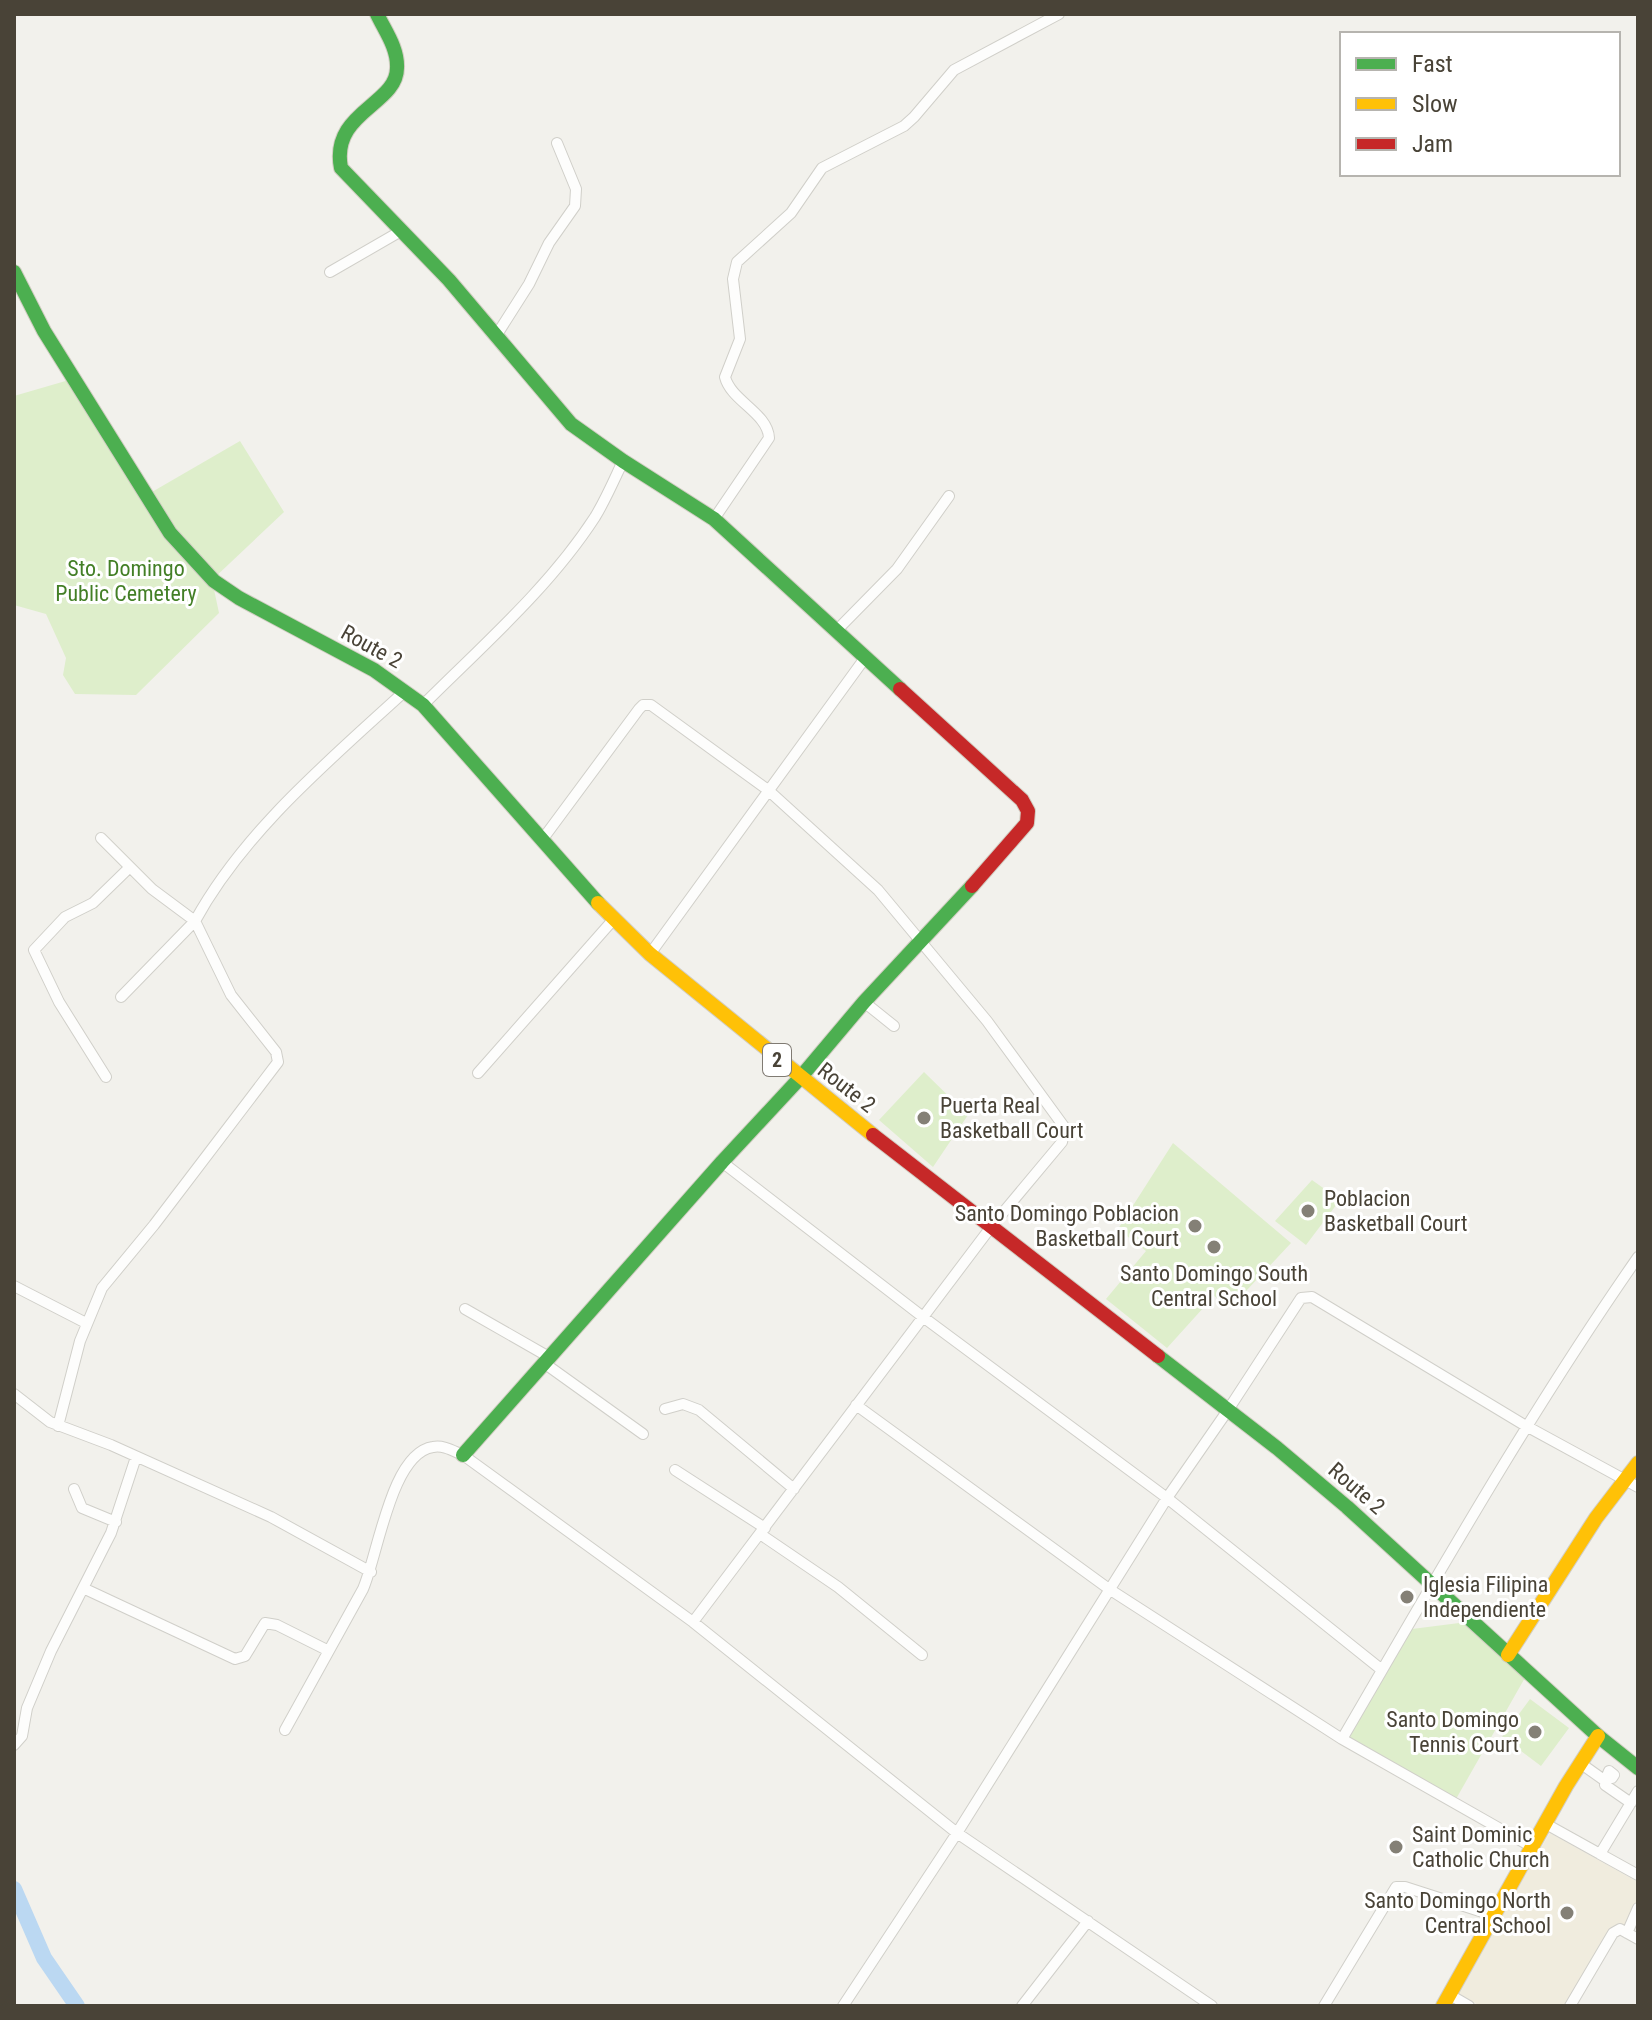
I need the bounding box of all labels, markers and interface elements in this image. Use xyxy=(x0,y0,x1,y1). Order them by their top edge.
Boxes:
legend xyxy=(1340,32,1620,176)
text: Fast xyxy=(1412,50,1453,78)
text: Slow xyxy=(1412,90,1458,118)
text: Jam xyxy=(1412,130,1453,158)
park label: Sto. Domingo Public Cemetery xyxy=(55,556,197,606)
street label: Route 2 xyxy=(337,619,407,673)
road number: 2 xyxy=(763,1044,791,1076)
street label: Route 2 xyxy=(813,1057,880,1118)
place label: Puerta Real Basketball Court xyxy=(940,1093,1084,1143)
marker: Puerta Real Basketball Court xyxy=(915,1109,933,1127)
place label: Poblacion Basketball Court xyxy=(1324,1186,1468,1236)
place label: Santo Domingo Poblacion Basketball Court xyxy=(955,1201,1179,1251)
marker: Poblacion Basketball Court xyxy=(1299,1202,1317,1220)
marker: Santo Domingo Poblacion Basketball Court xyxy=(1186,1217,1204,1235)
marker: Santo Domingo South Central School xyxy=(1205,1238,1223,1256)
place label: Santo Domingo South Central School xyxy=(1120,1261,1308,1311)
street label: Route 2 xyxy=(1324,1457,1390,1519)
place label: Iglesia Filipina Independiente xyxy=(1423,1572,1548,1622)
marker: Iglesia Filipina Independiente xyxy=(1398,1588,1416,1606)
place label: Santo Domingo Tennis Court xyxy=(1386,1707,1519,1757)
marker: Santo Domingo Tennis Court xyxy=(1526,1723,1544,1741)
place label: Saint Dominic Catholic Church xyxy=(1412,1822,1550,1872)
marker: Saint Dominic Catholic Church xyxy=(1387,1838,1405,1856)
place label: Santo Domingo North Central School xyxy=(1364,1888,1551,1938)
marker: Santo Domingo North Central School xyxy=(1558,1904,1576,1922)

